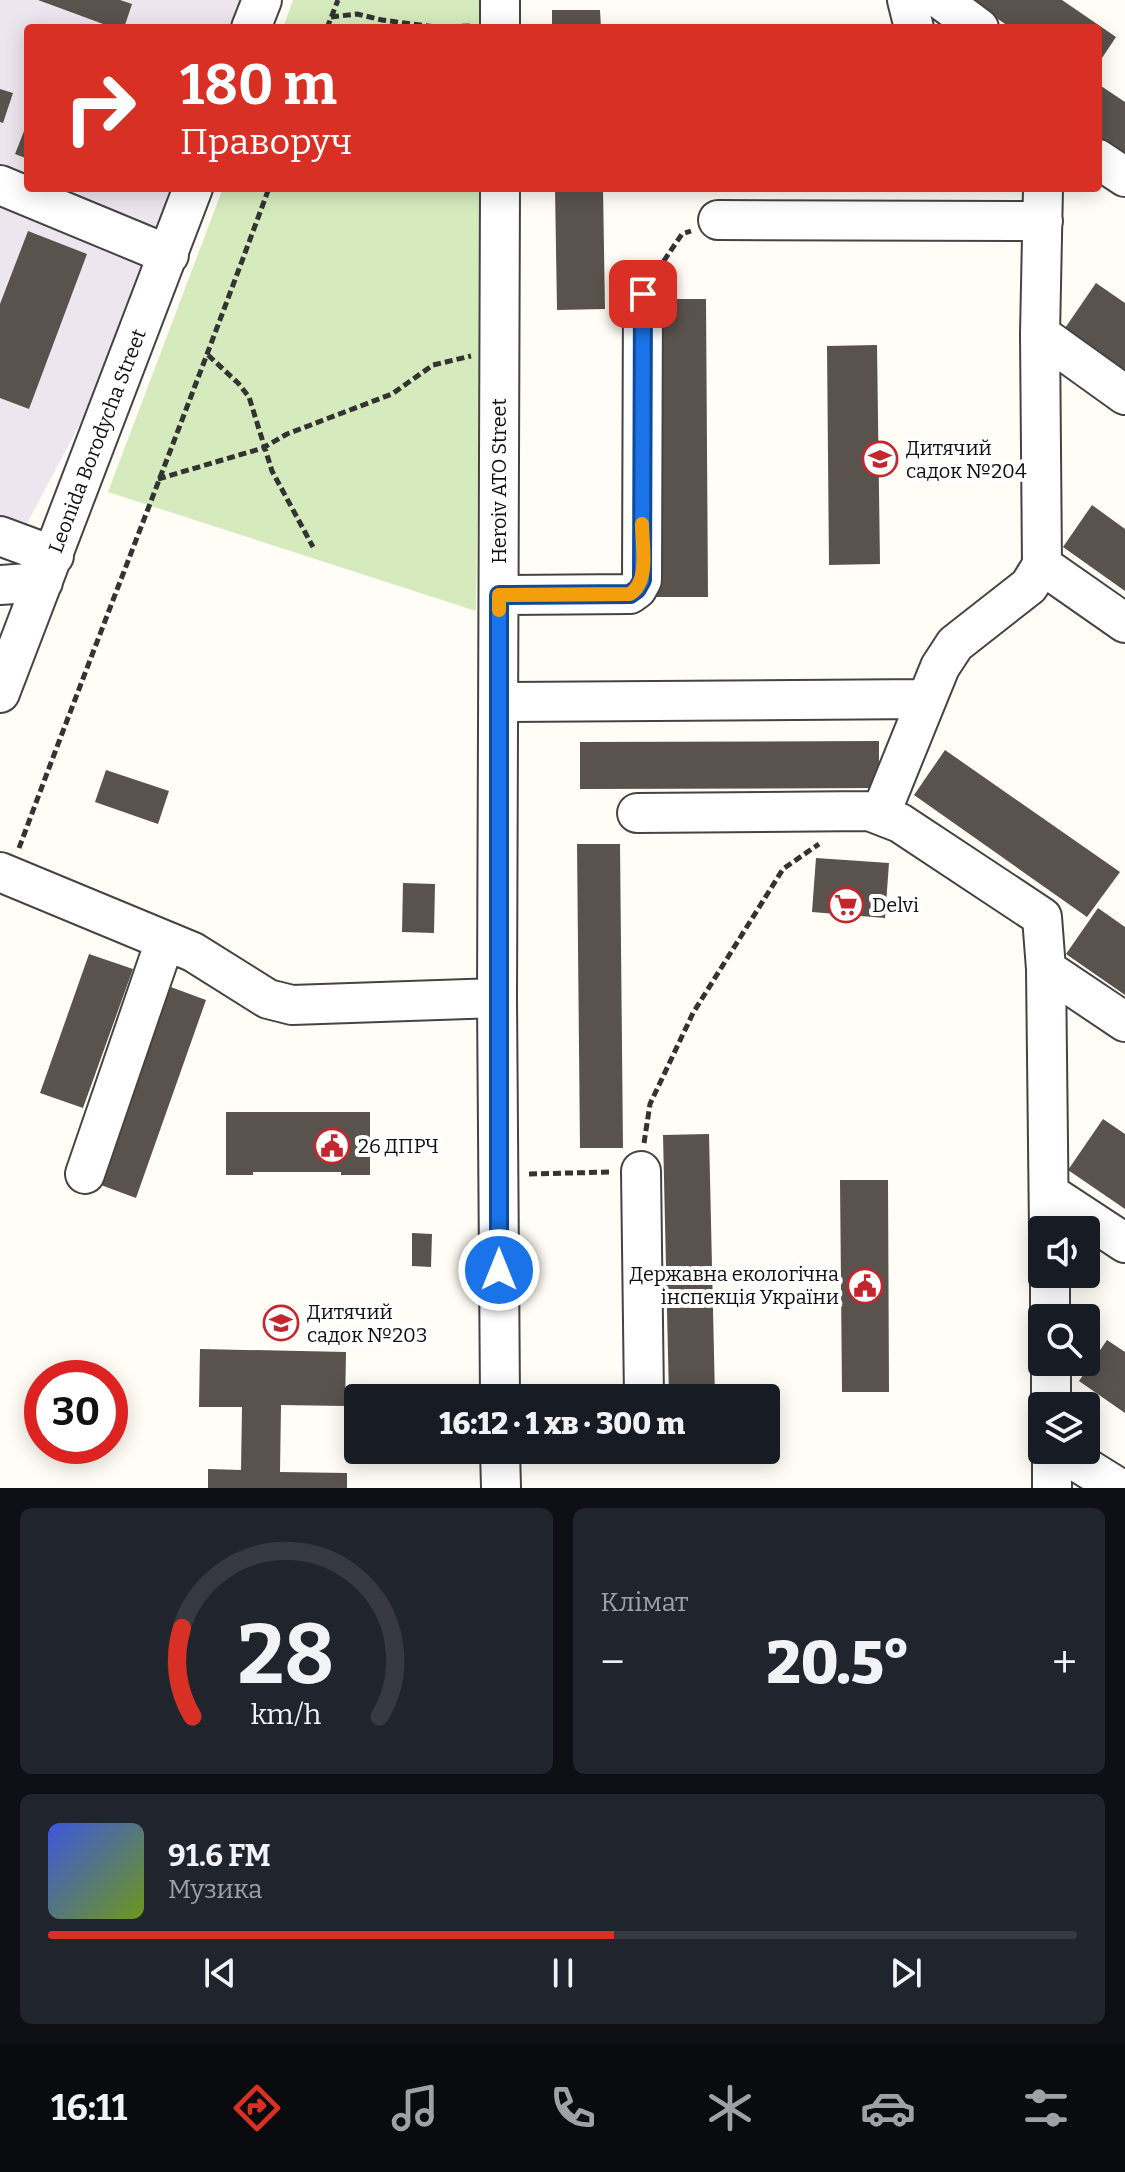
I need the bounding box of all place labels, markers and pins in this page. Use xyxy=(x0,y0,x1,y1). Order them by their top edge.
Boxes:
pin xyxy=(609,260,677,328)
place label: Дитячий садок №204 xyxy=(906,436,1027,483)
school or university icon: Дитячий садок №204 xyxy=(861,440,899,478)
supermarket icon: Delvi xyxy=(827,886,865,924)
place label: Delvi xyxy=(872,893,919,917)
public building icon: 26 ДПРЧ xyxy=(313,1127,351,1165)
place label: 26 ДПРЧ xyxy=(358,1134,439,1158)
place label: Державна екологічна інспекція України xyxy=(630,1262,839,1309)
public building icon: Державна екологічна інспекція України xyxy=(846,1267,884,1305)
place label: Дитячий садок №203 xyxy=(307,1300,427,1347)
school or university icon: Дитячий садок №203 xyxy=(262,1304,300,1342)

